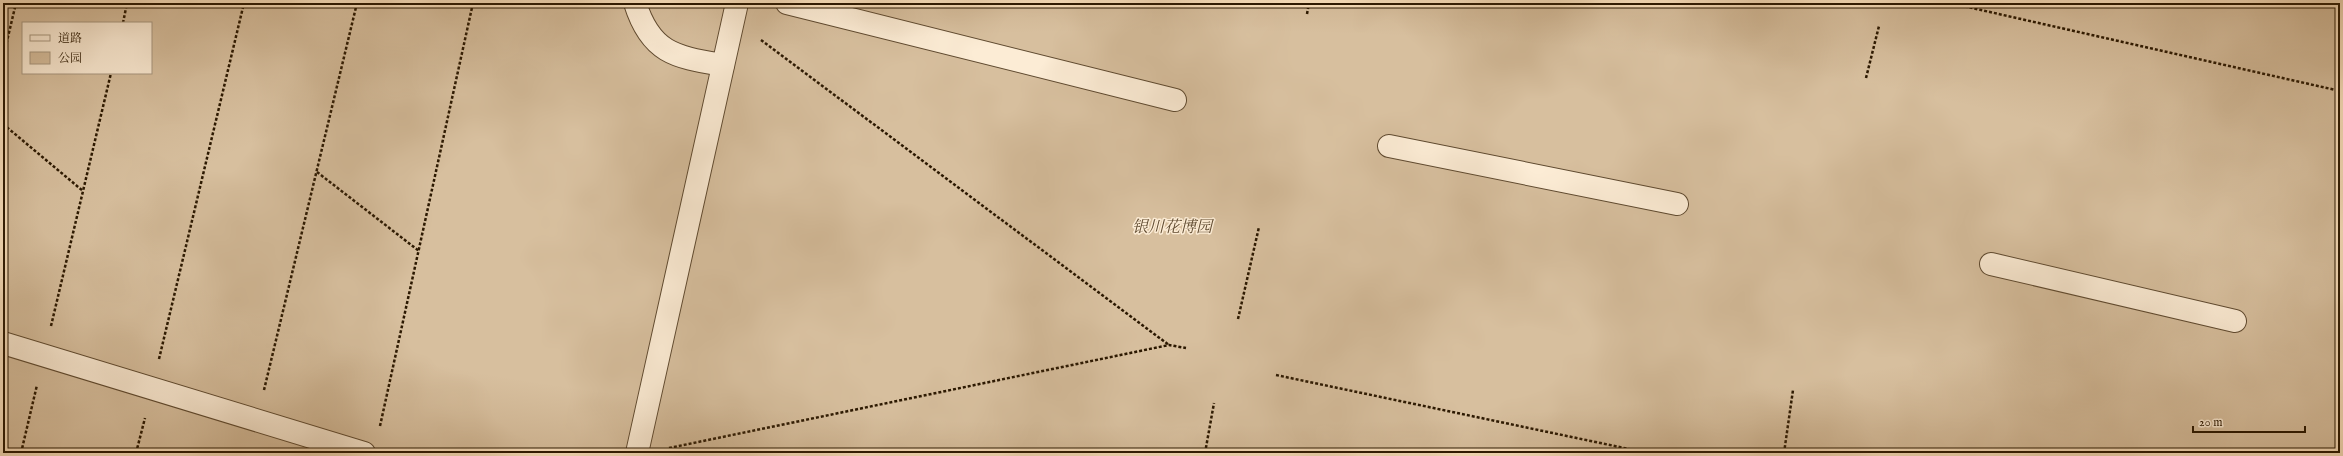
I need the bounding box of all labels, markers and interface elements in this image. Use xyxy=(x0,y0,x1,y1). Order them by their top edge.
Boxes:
legend xyxy=(22,22,152,74)
text: 道路 xyxy=(58,31,82,46)
text: 公园 xyxy=(58,51,82,66)
park label: 银川花博园 xyxy=(1132,218,1215,238)
scale bar xyxy=(2193,408,2305,434)
text: 20 m xyxy=(2199,415,2222,430)

